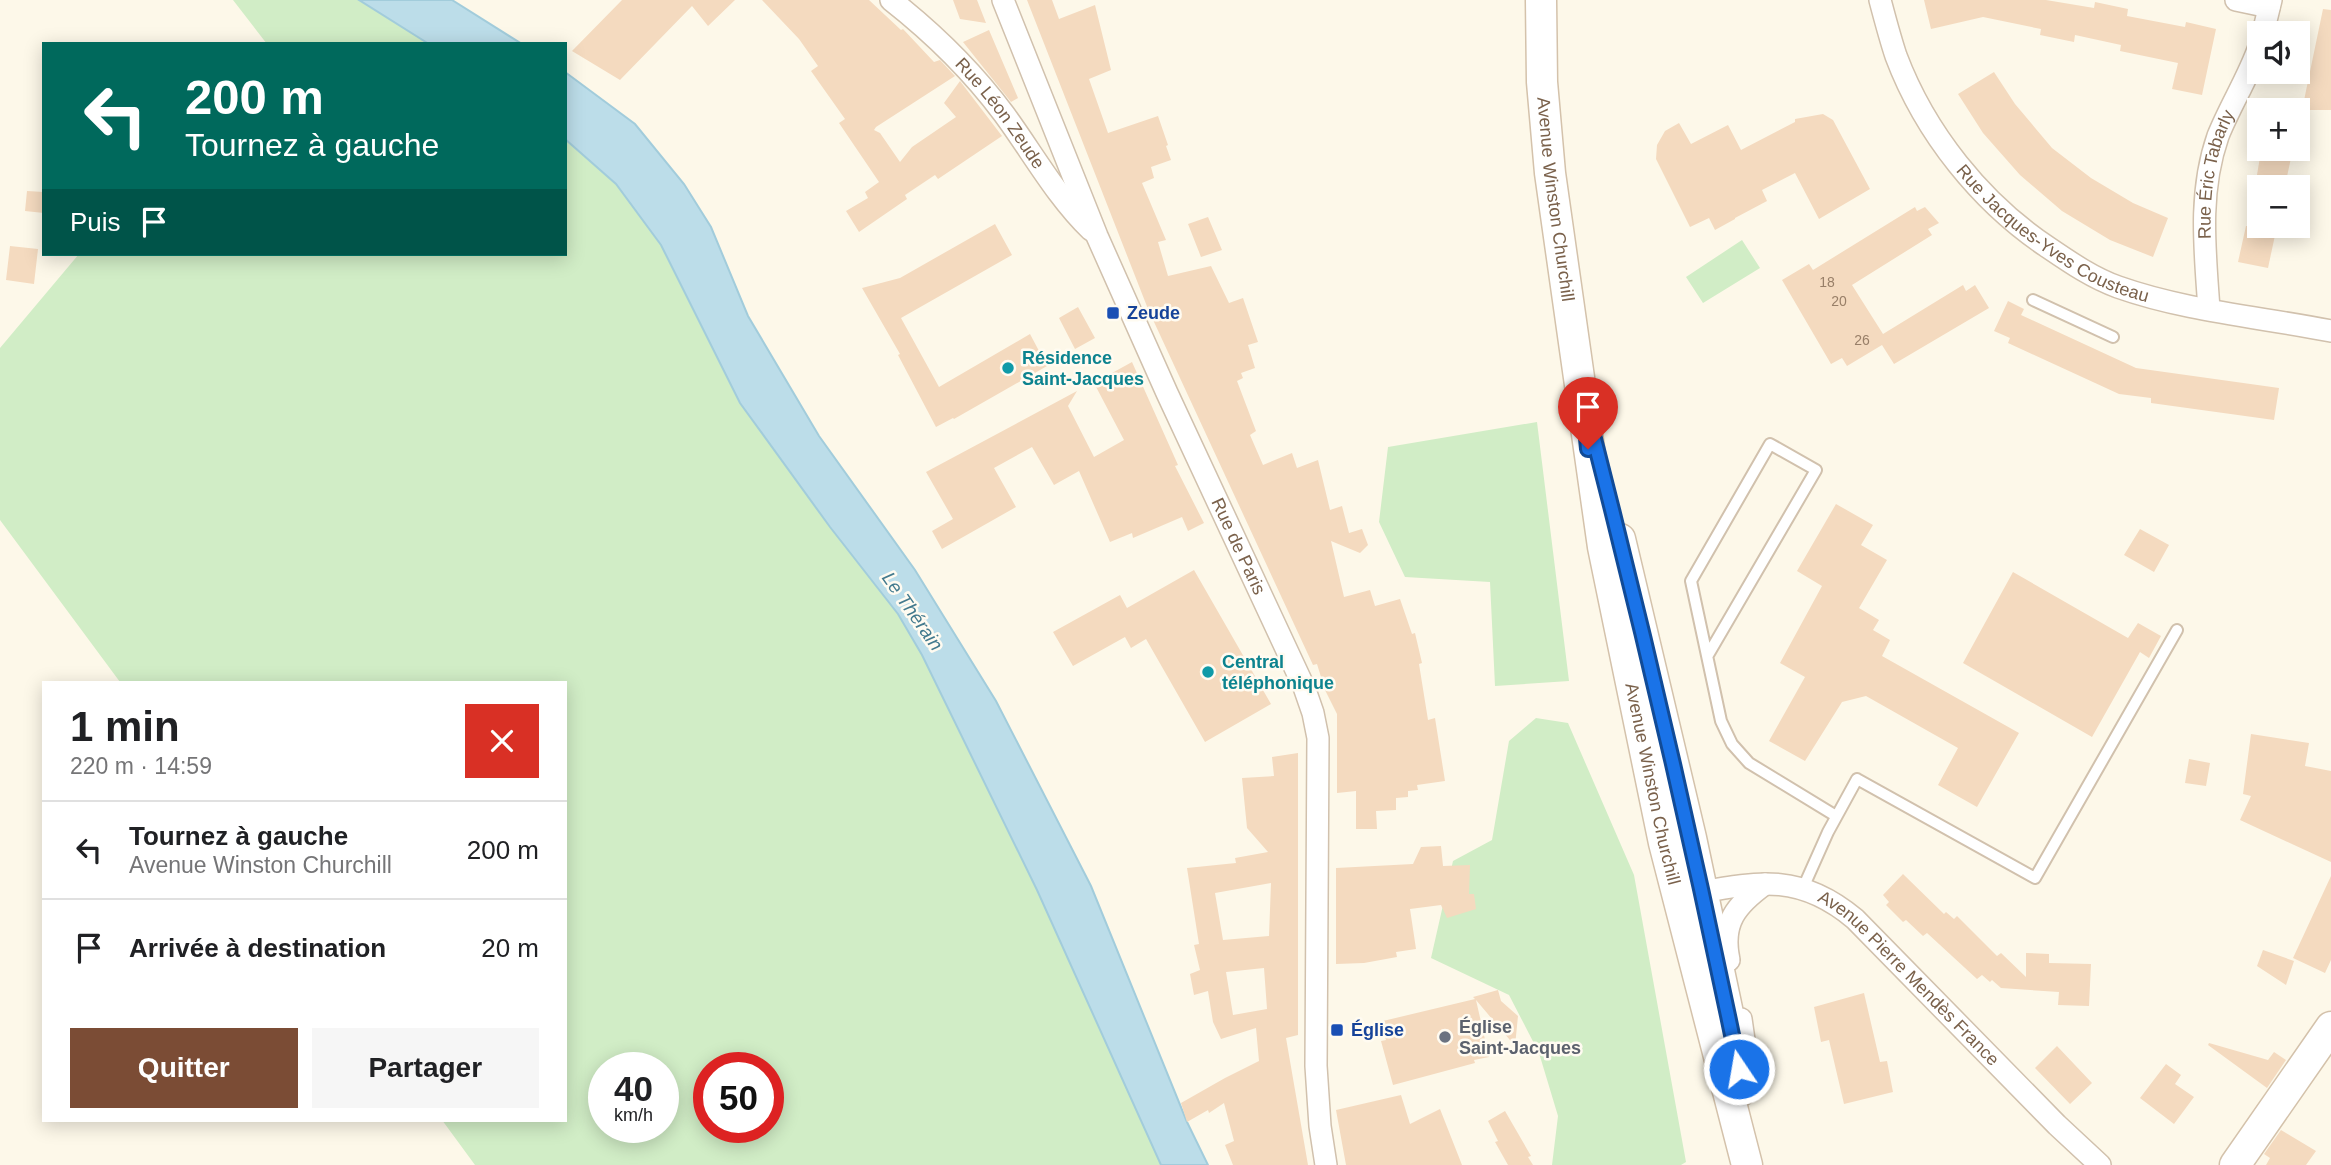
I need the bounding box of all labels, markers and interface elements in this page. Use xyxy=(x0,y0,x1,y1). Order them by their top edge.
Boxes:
map controls xyxy=(2247,21,2310,238)
button: sound xyxy=(2247,21,2310,84)
street label: Rue Léon Zeude xyxy=(951,54,1049,172)
icon: left xyxy=(70,70,161,161)
text: 200 m xyxy=(185,70,324,124)
street label: Avenue Winston Churchill xyxy=(1533,96,1578,303)
button: + xyxy=(2247,98,2310,161)
street label: Rue Éric Tabarly xyxy=(2194,107,2238,239)
text: Tournez à gauche xyxy=(185,127,439,163)
street label: Rue Jacques-Yves Cousteau xyxy=(1952,160,2151,306)
button: − xyxy=(2247,175,2310,238)
icon: arrive xyxy=(135,203,173,241)
text: Puis xyxy=(70,207,121,237)
house number: 18 xyxy=(1819,274,1835,290)
house number: 20 xyxy=(1831,293,1847,309)
place label: Zeude xyxy=(1127,303,1180,323)
marker: Zeude xyxy=(1105,305,1121,321)
house number: 26 xyxy=(1854,332,1870,348)
place label: Résidence Saint-Jacques xyxy=(1022,348,1144,389)
marker: Résidence Saint-Jacques xyxy=(1000,360,1016,376)
pin xyxy=(1558,377,1618,449)
icon: arrive xyxy=(1569,388,1607,426)
street label: Rue de Paris xyxy=(1207,495,1269,598)
water label: Le Thérain xyxy=(878,568,947,655)
place label: Central téléphonique xyxy=(1222,652,1334,693)
marker: Central téléphonique xyxy=(1200,664,1216,680)
street label: Avenue Winston Churchill xyxy=(1621,681,1684,887)
text: 1 min xyxy=(70,703,180,750)
button: close xyxy=(465,704,539,778)
text: 220 m · 14:59 xyxy=(70,753,212,779)
text: Tournez à gauche xyxy=(129,821,348,851)
icon: left xyxy=(70,831,108,869)
text: 200 m xyxy=(467,835,539,865)
text: Avenue Winston Churchill xyxy=(129,852,392,878)
street label: Avenue Pierre Mendès France xyxy=(1815,887,2003,1070)
icon: arrive xyxy=(70,929,108,967)
text: Arrivée à destination xyxy=(129,933,386,963)
text: 20 m xyxy=(481,933,539,963)
place label: Église Saint-Jacques xyxy=(1459,1016,1581,1058)
place label: Église xyxy=(1351,1019,1404,1040)
marker: Église xyxy=(1329,1022,1345,1038)
button: Quitter xyxy=(70,1028,298,1108)
button: Partager xyxy=(312,1028,539,1108)
marker: Église Saint-Jacques xyxy=(1437,1029,1453,1045)
position arrow xyxy=(1702,1032,1776,1106)
speed limit sign: 50 xyxy=(693,1052,784,1143)
text: 40 xyxy=(614,1069,653,1108)
text: km/h xyxy=(614,1105,653,1125)

